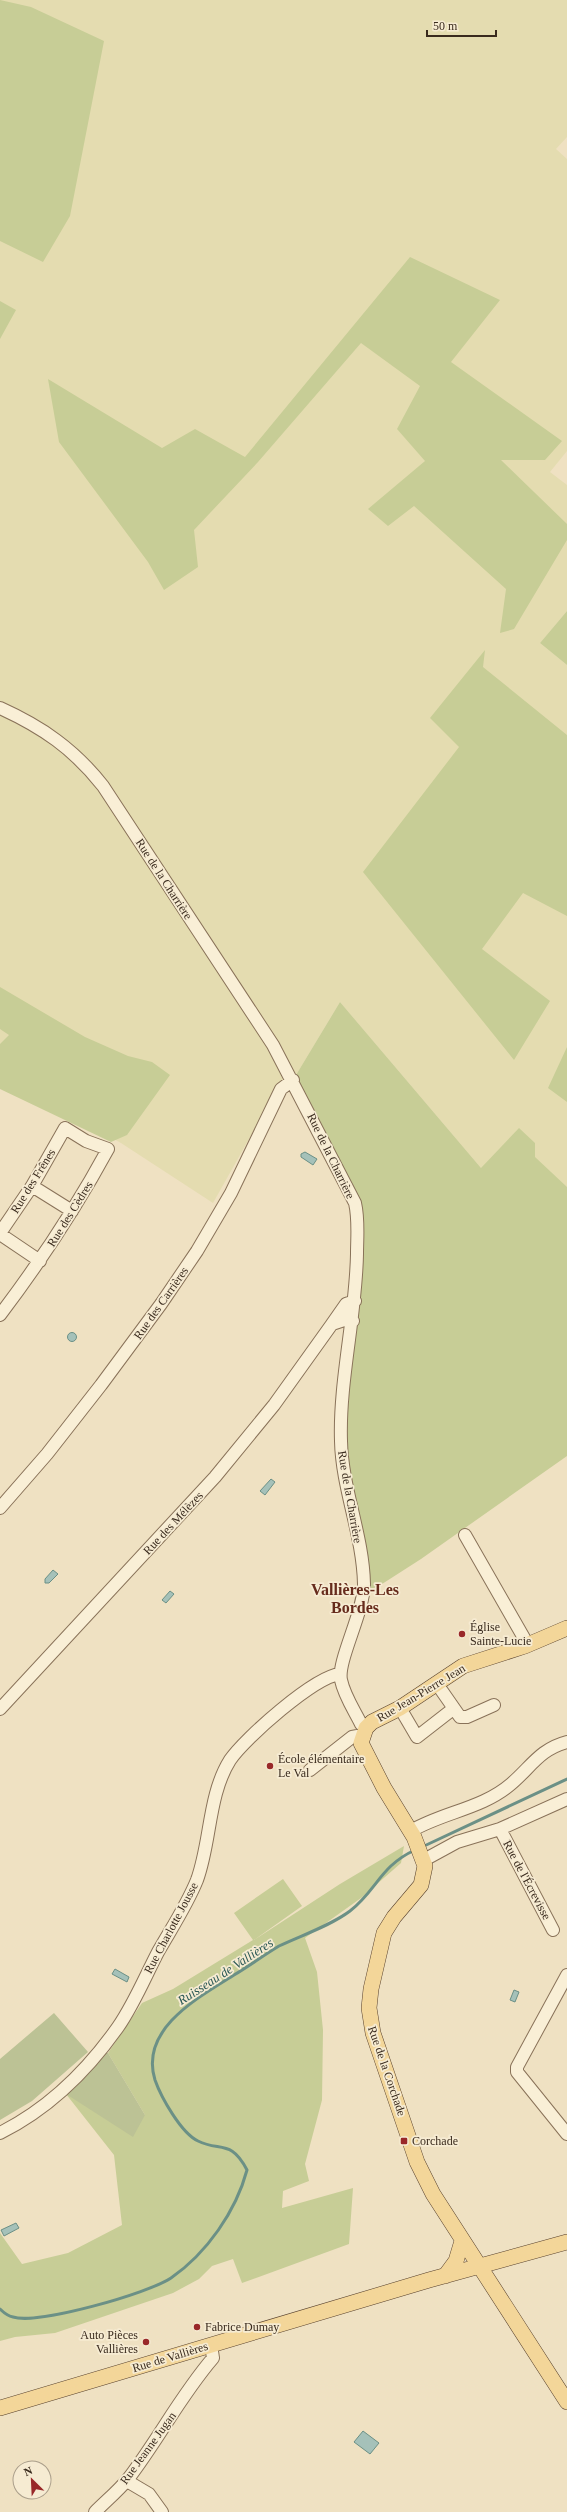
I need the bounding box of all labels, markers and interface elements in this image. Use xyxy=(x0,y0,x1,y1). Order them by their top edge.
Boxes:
scale bar xyxy=(427,12,496,38)
text: 50 m xyxy=(433,19,458,33)
street label: Rue de la Charrière xyxy=(133,836,195,922)
street label: Rue de la Charrière xyxy=(304,1111,358,1201)
street label: Rue des Frênes xyxy=(8,1146,59,1216)
street label: Rue des Cèdres xyxy=(44,1178,96,1249)
street label: Rue des Carrières xyxy=(131,1264,191,1342)
street label: Rue de la Charrière xyxy=(335,1450,365,1544)
street label: Rue des Mélèzes xyxy=(140,1488,206,1558)
district label: Vallières-Les Bordes xyxy=(311,1581,399,1616)
place label: Église Sainte-Lucie xyxy=(470,1620,531,1648)
marker: Église Sainte-Lucie xyxy=(457,1629,467,1639)
street label: Rue Jean-Pierre Jean xyxy=(374,1661,468,1725)
place label: École élémentaire Le Val xyxy=(278,1752,364,1780)
marker: École élémentaire Le Val xyxy=(265,1761,275,1771)
street label: Rue de l'Écrevisse xyxy=(500,1838,554,1922)
street label: Rue Charlotte Jousse xyxy=(141,1880,201,1976)
water label: Ruisseau de Vallières xyxy=(174,1935,276,2008)
street label: Rue de la Corchade xyxy=(365,2024,409,2118)
place label: Corchade xyxy=(412,2134,458,2148)
marker: Corchade xyxy=(399,2136,409,2146)
place label: Fabrice Dumay xyxy=(205,2320,279,2334)
marker: Fabrice Dumay xyxy=(192,2322,202,2332)
place label: Auto Pièces Vallières xyxy=(80,2328,138,2356)
marker: Auto Pièces Vallières xyxy=(141,2337,151,2347)
street label: Rue de Vallières xyxy=(130,2339,210,2375)
street label: Rue Jeanne Jugan xyxy=(117,2409,179,2487)
north arrow xyxy=(12,2460,52,2500)
text: N xyxy=(22,2464,34,2478)

